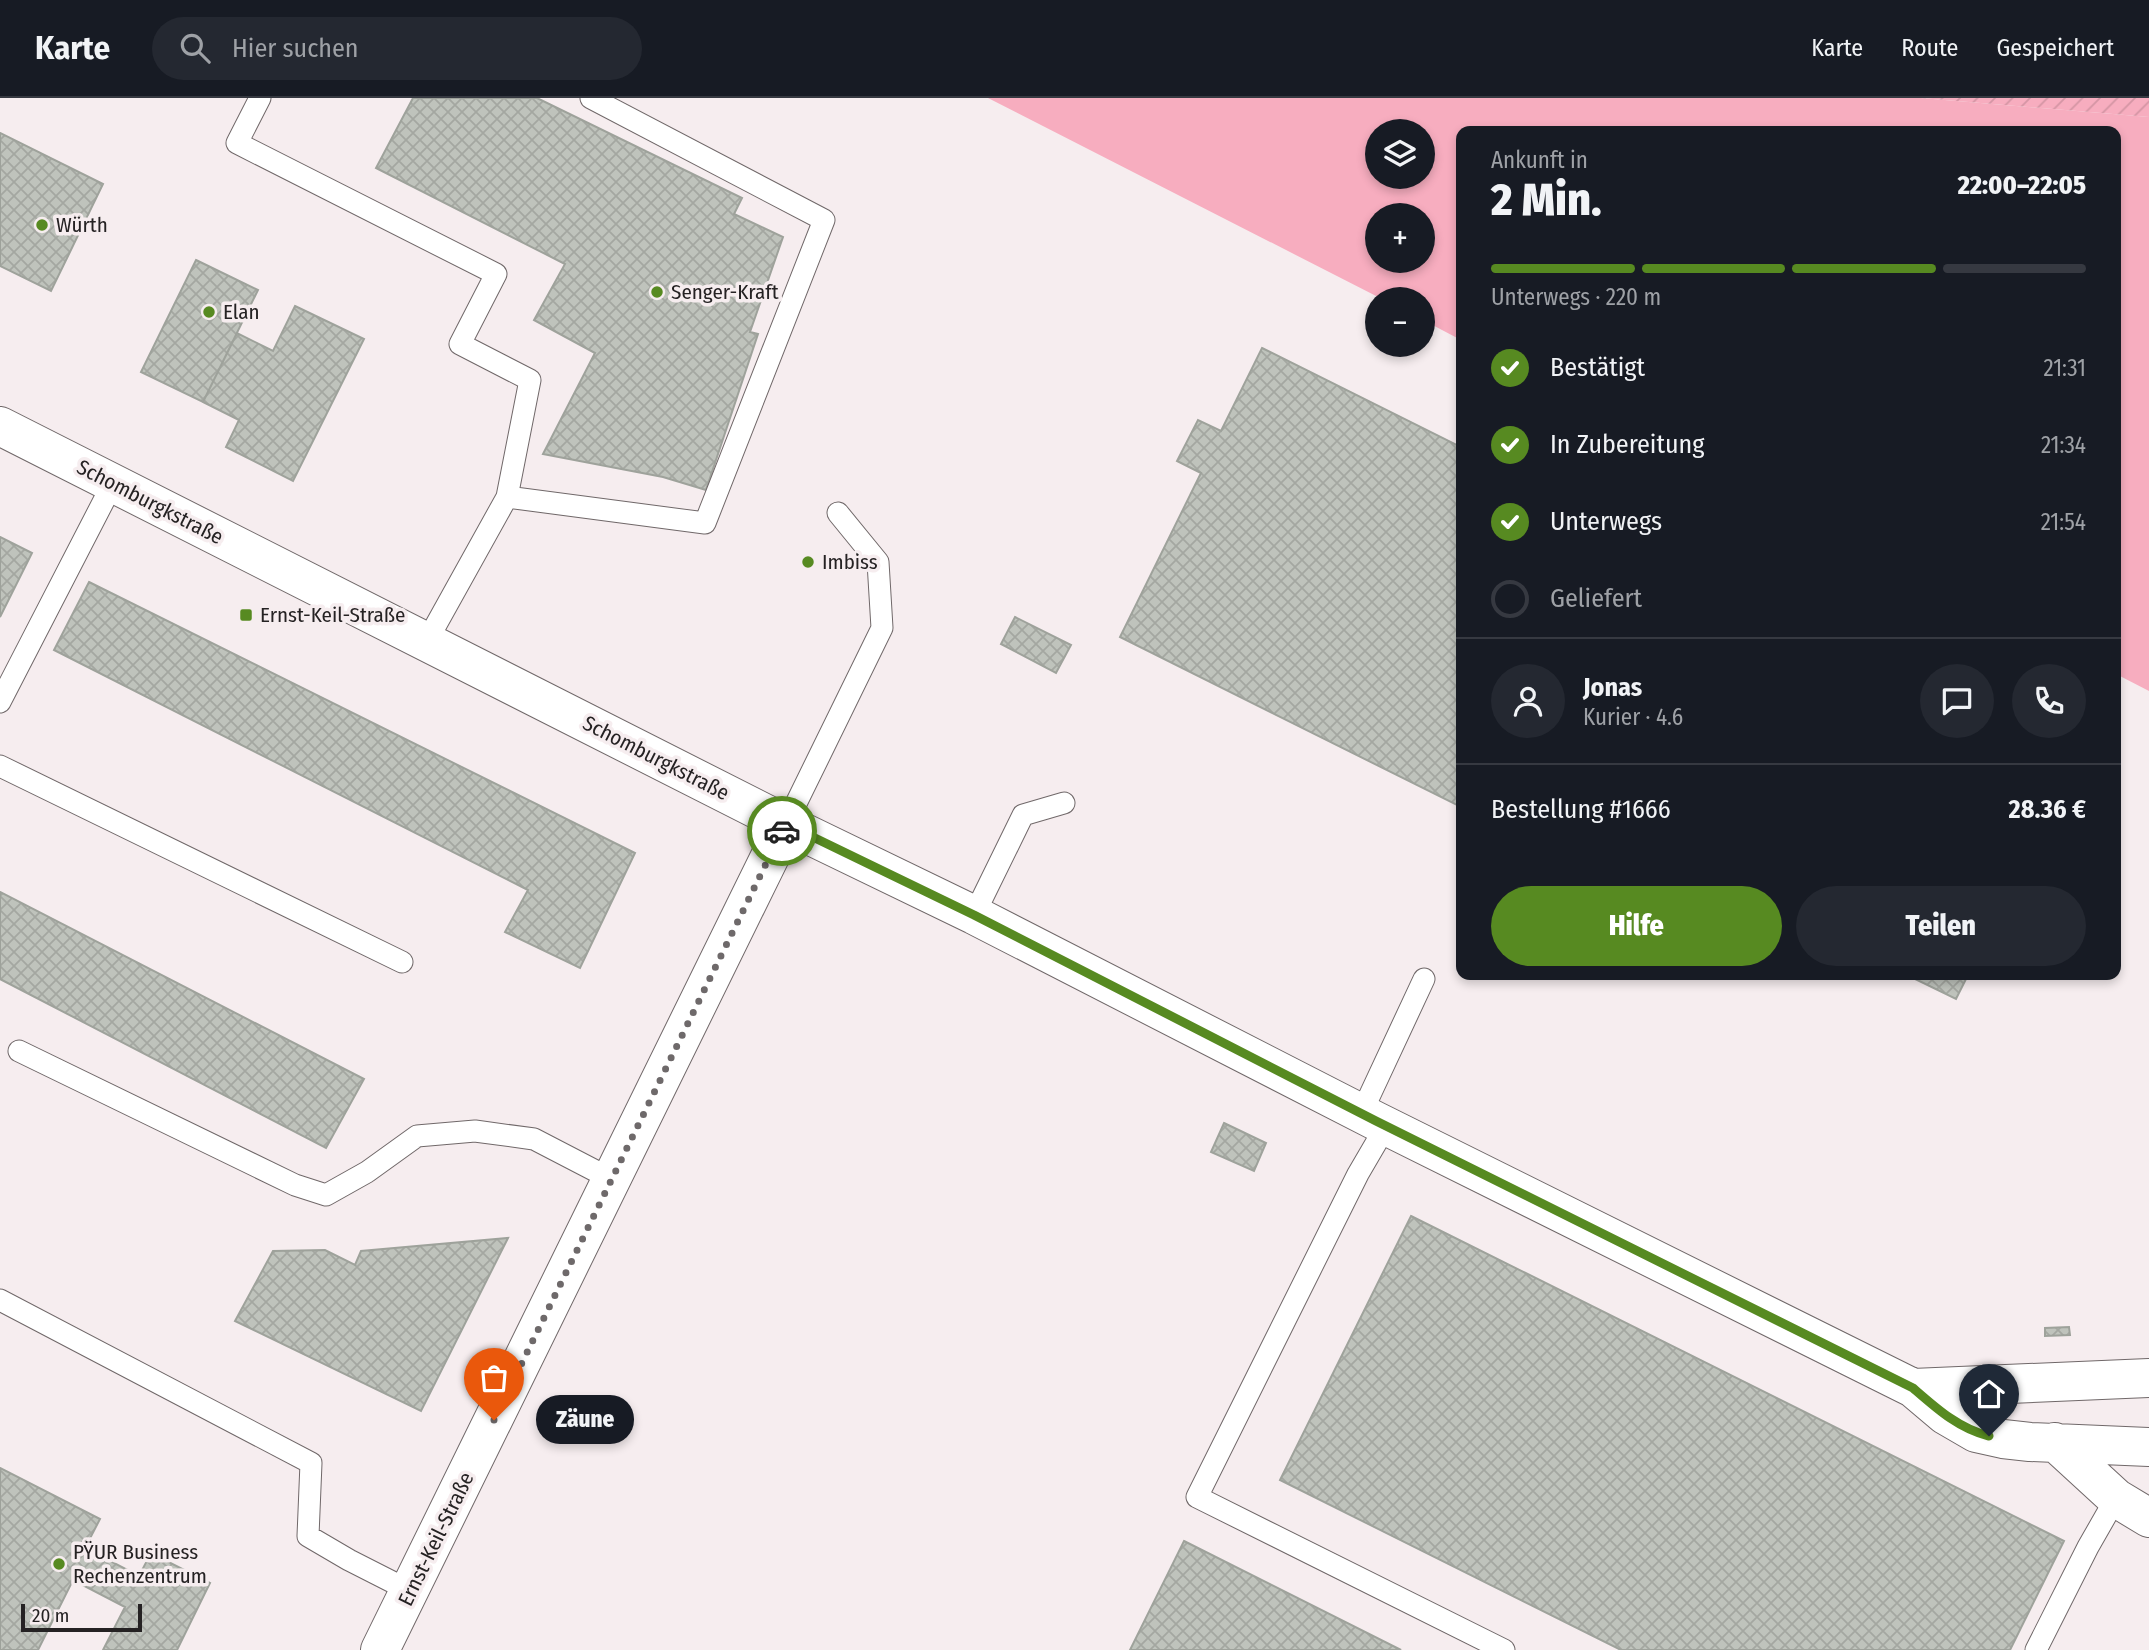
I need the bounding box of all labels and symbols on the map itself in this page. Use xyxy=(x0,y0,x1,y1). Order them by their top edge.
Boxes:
place label: Würth xyxy=(56,212,108,238)
marker: Würth xyxy=(34,217,50,233)
place label: Senger-Kraft xyxy=(671,279,779,305)
marker: Senger-Kraft xyxy=(649,284,665,300)
place label: Elan xyxy=(223,299,260,325)
marker: Elan xyxy=(201,304,217,320)
street label: Schomburgkstraße xyxy=(72,454,228,550)
place label: Imbiss xyxy=(822,549,878,575)
marker: Imbiss xyxy=(800,554,816,570)
place label: Ernst-Keil-Straße xyxy=(260,602,405,628)
marker: Ernst-Keil-Straße xyxy=(238,607,254,623)
street label: Schomburgkstraße xyxy=(578,710,734,806)
courier xyxy=(747,796,817,866)
pin xyxy=(464,1348,524,1420)
pin xyxy=(1959,1364,2019,1436)
callout: Zäune xyxy=(536,1396,634,1444)
street label: Ernst-Keil-Straße xyxy=(392,1468,480,1610)
place label: PŸUR Business Rechenzentrum xyxy=(73,1539,207,1589)
marker: PŸUR Business Rechenzentrum xyxy=(51,1556,67,1572)
scale bar xyxy=(21,1601,142,1633)

